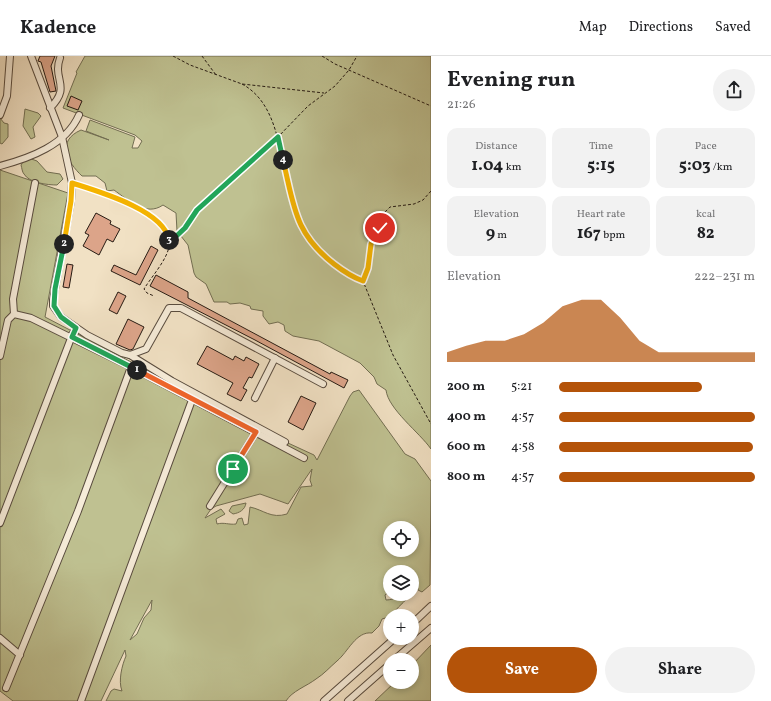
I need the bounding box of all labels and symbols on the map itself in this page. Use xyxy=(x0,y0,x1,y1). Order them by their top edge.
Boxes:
pin: 4 xyxy=(273,150,293,170)
pin xyxy=(363,211,397,245)
pin: 3 xyxy=(159,230,179,250)
pin: 2 xyxy=(54,234,74,254)
pin: 1 xyxy=(127,360,147,380)
pin xyxy=(216,452,250,486)

